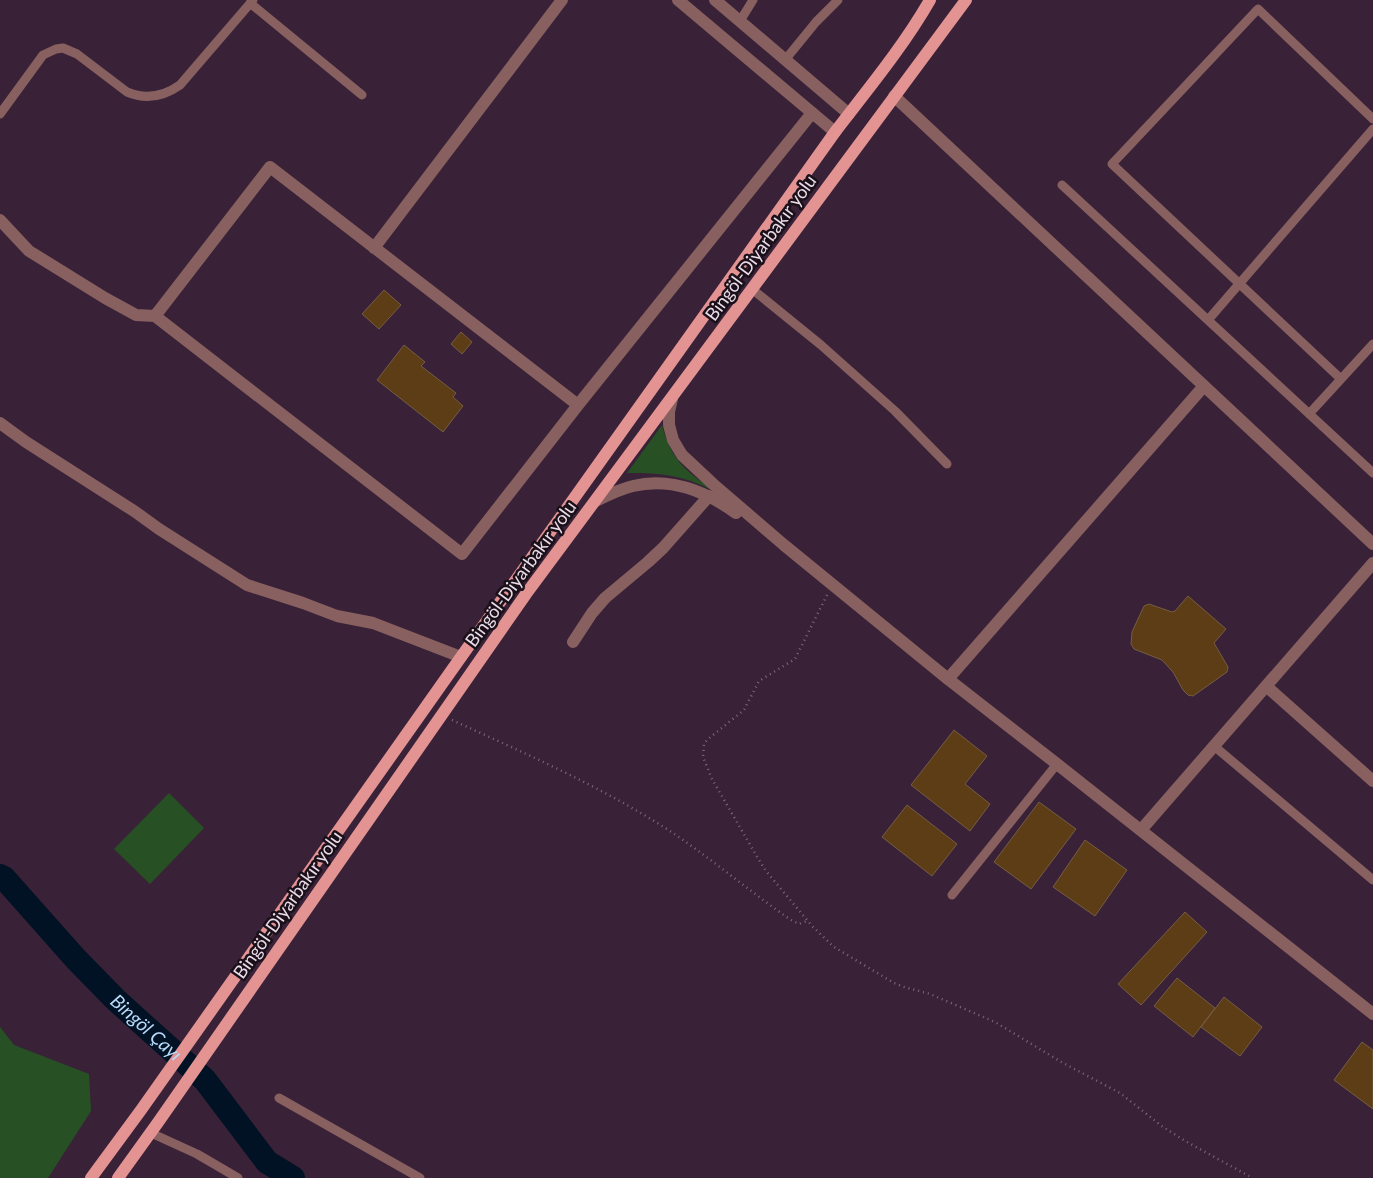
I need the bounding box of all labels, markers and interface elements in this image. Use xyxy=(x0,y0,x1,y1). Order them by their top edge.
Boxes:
street label: Bingöl-Diyarbakır yolu xyxy=(700,170,821,325)
street label: Bingöl-Diyarbakır yolu xyxy=(460,496,581,651)
street label: Bingöl-Diyarbakır yolu xyxy=(228,826,346,982)
water label: Bingöl Çayı xyxy=(106,989,187,1065)

